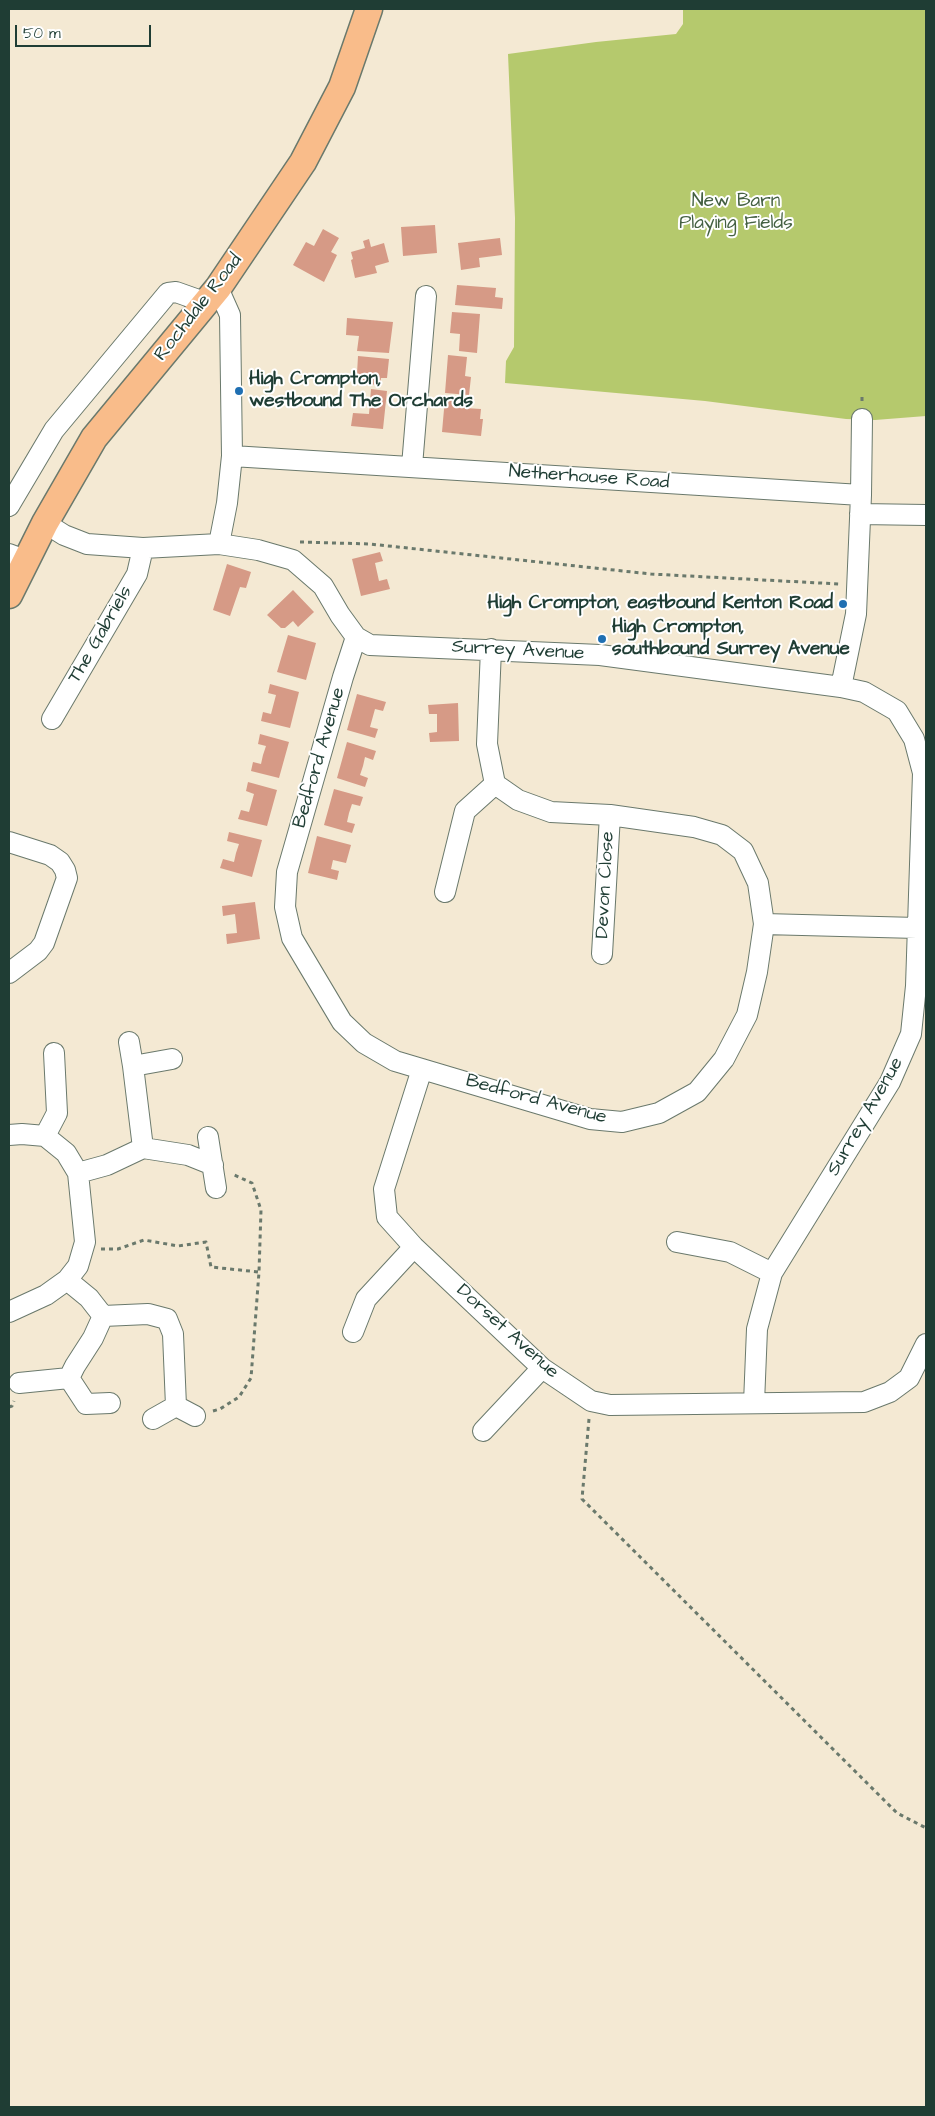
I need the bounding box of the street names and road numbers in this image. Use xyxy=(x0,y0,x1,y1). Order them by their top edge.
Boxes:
street label: Rochdale Road xyxy=(150,250,248,366)
street label: Netherhouse Road xyxy=(508,461,670,495)
street label: The Gabriels xyxy=(64,582,138,688)
street label: Surrey Avenue xyxy=(451,636,585,666)
street label: Bedford Avenue xyxy=(289,685,351,831)
street label: Devon Close xyxy=(592,831,620,939)
street label: Surrey Avenue xyxy=(823,1054,909,1180)
street label: Bedford Avenue xyxy=(463,1070,609,1130)
street label: Dorset Avenue xyxy=(451,1280,563,1384)

